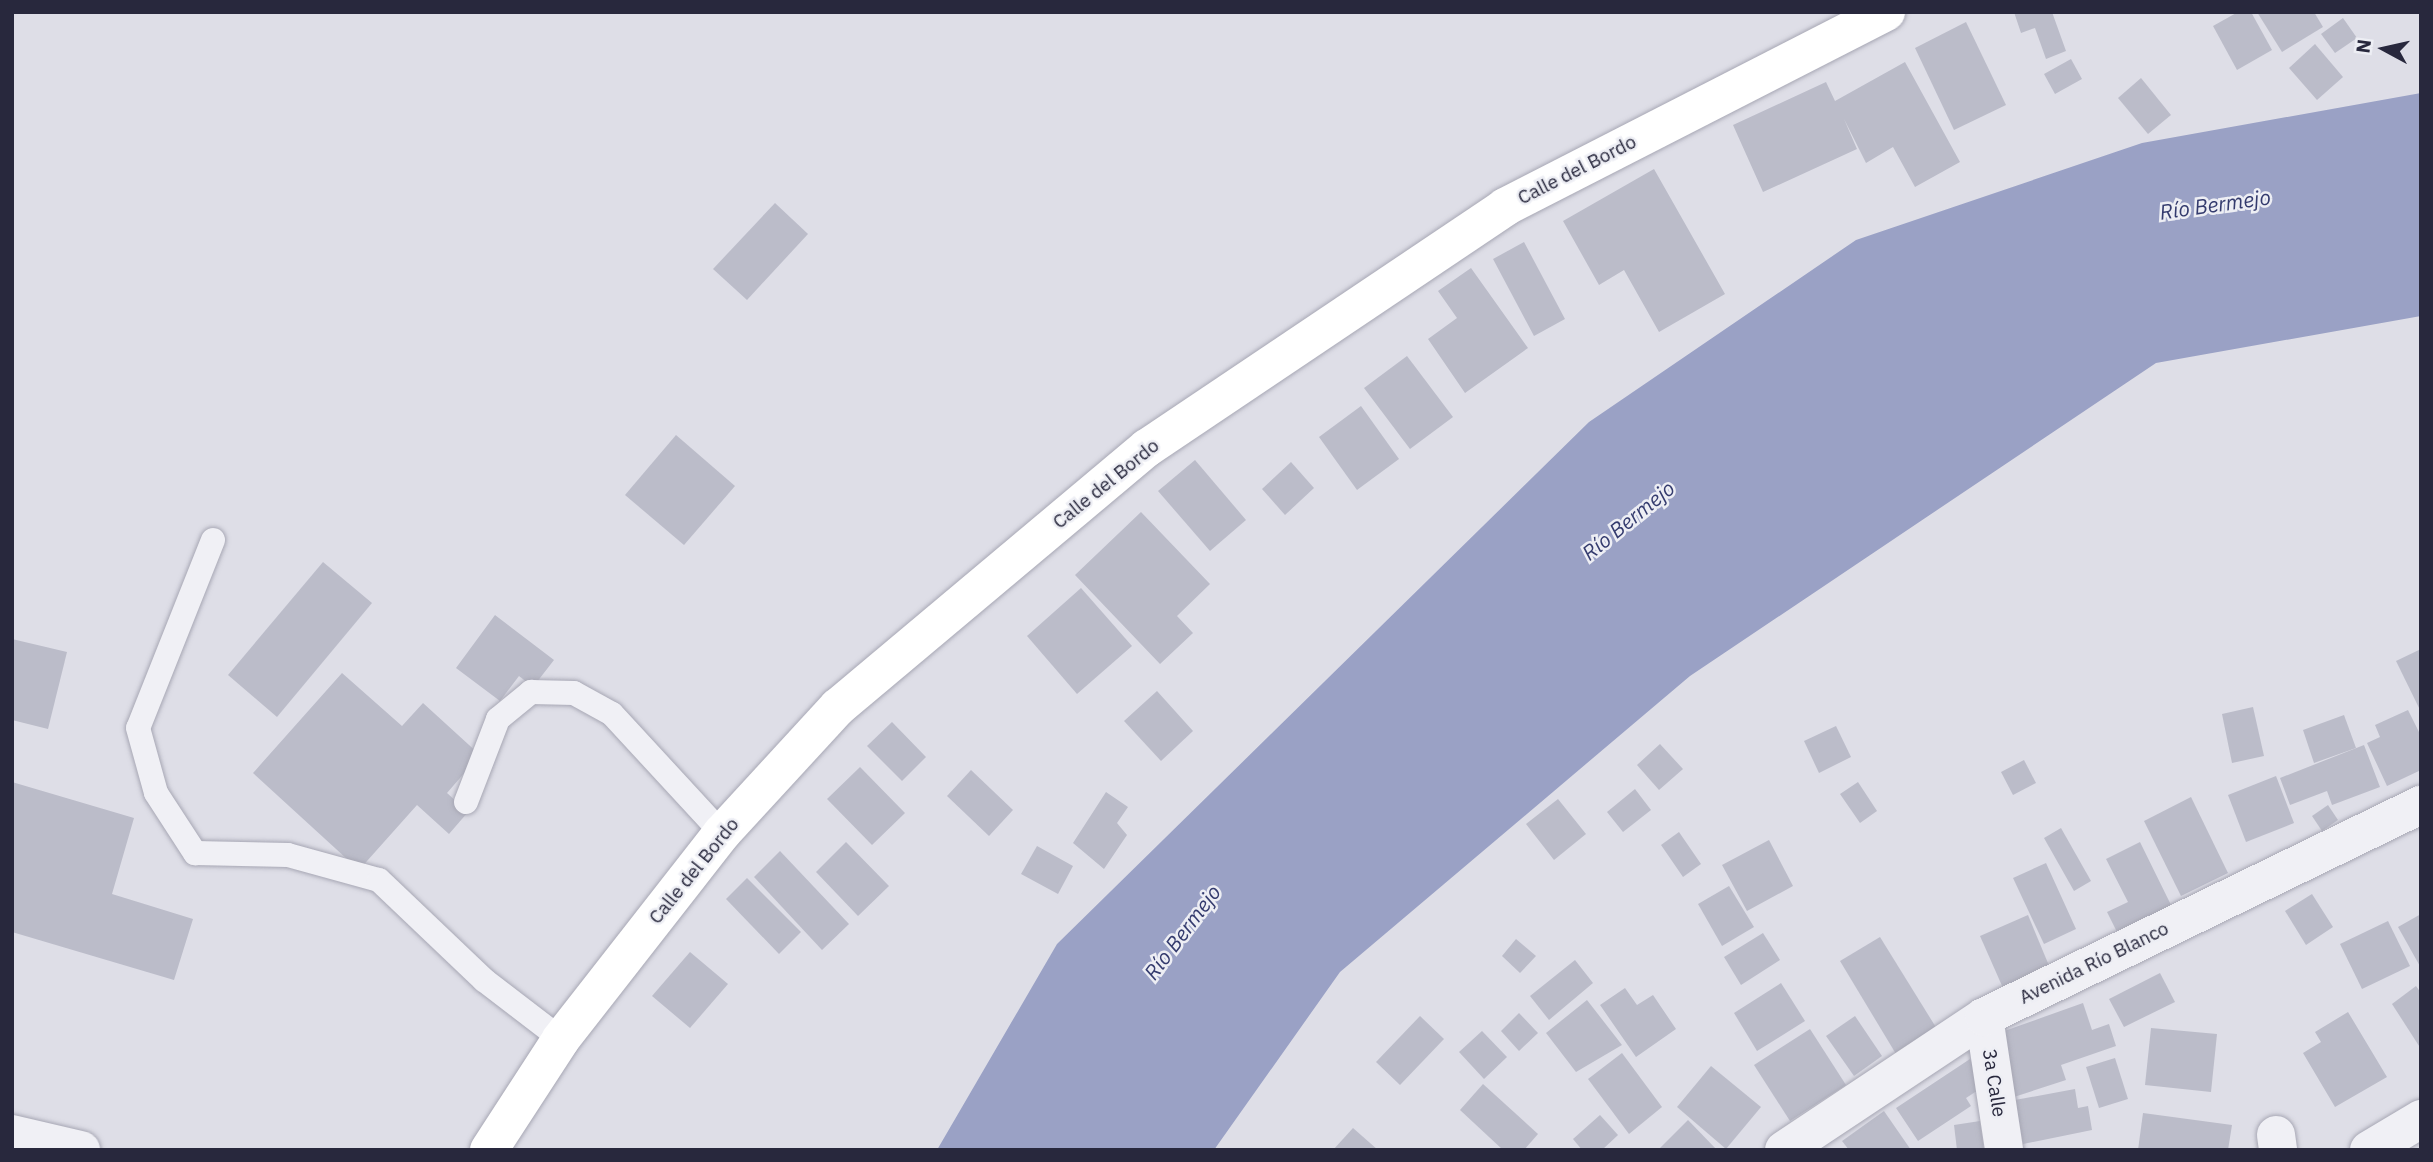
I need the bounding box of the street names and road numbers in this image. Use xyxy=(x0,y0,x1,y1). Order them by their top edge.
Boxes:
street label: Calle del Bordo xyxy=(1514,130,1640,210)
street label: Calle del Bordo xyxy=(1048,434,1164,534)
street label: Calle del Bordo xyxy=(644,813,744,929)
street label: Avenida Río Blanco xyxy=(2016,917,2172,1009)
street label: 3a Calle xyxy=(1977,1047,2011,1119)

